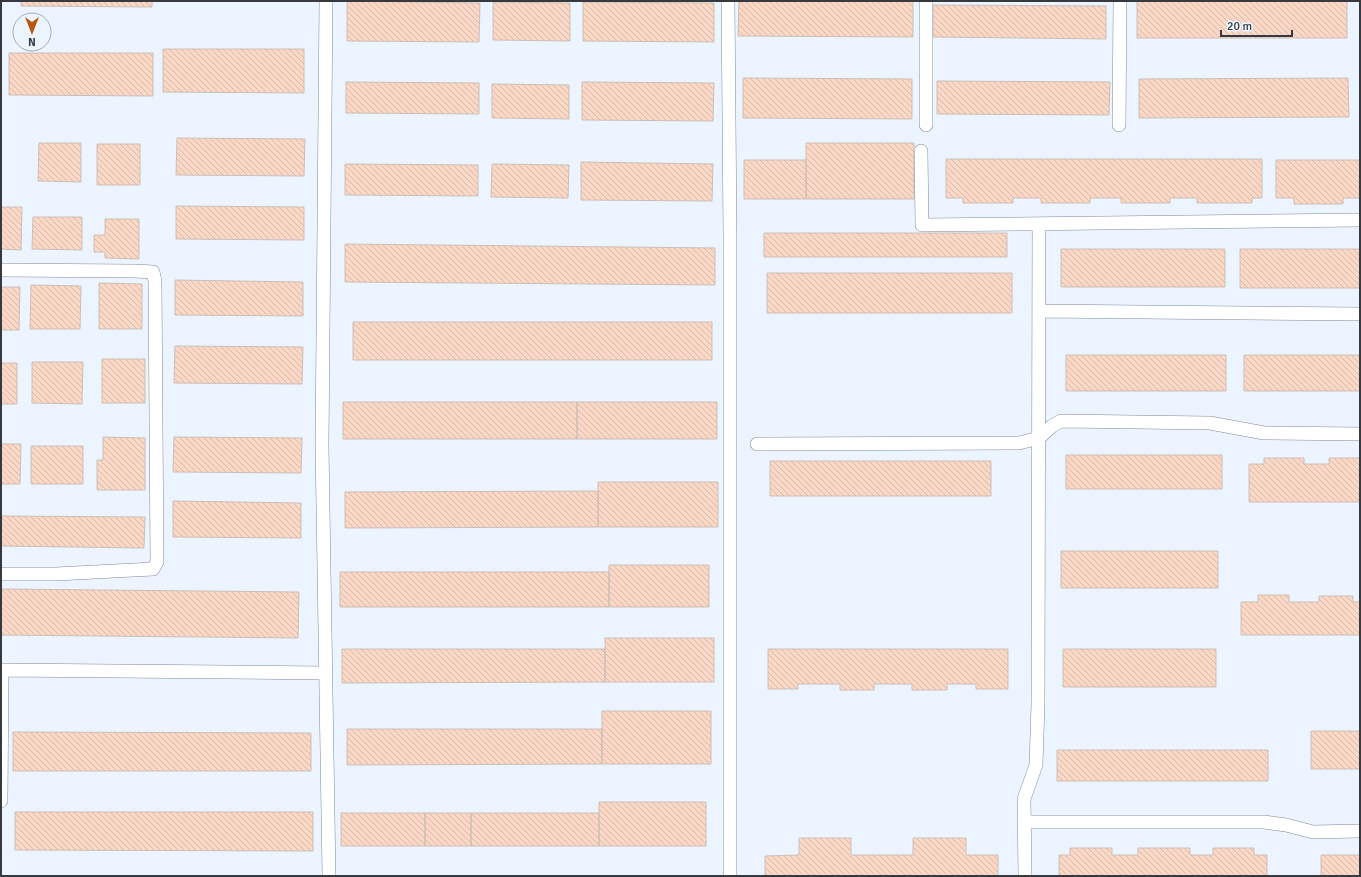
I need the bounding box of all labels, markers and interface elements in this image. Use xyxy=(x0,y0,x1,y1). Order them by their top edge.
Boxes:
north arrow xyxy=(12,12,52,52)
scale bar xyxy=(1221,12,1292,38)
text: 20 m xyxy=(1227,19,1252,34)
text: N xyxy=(28,35,36,48)

